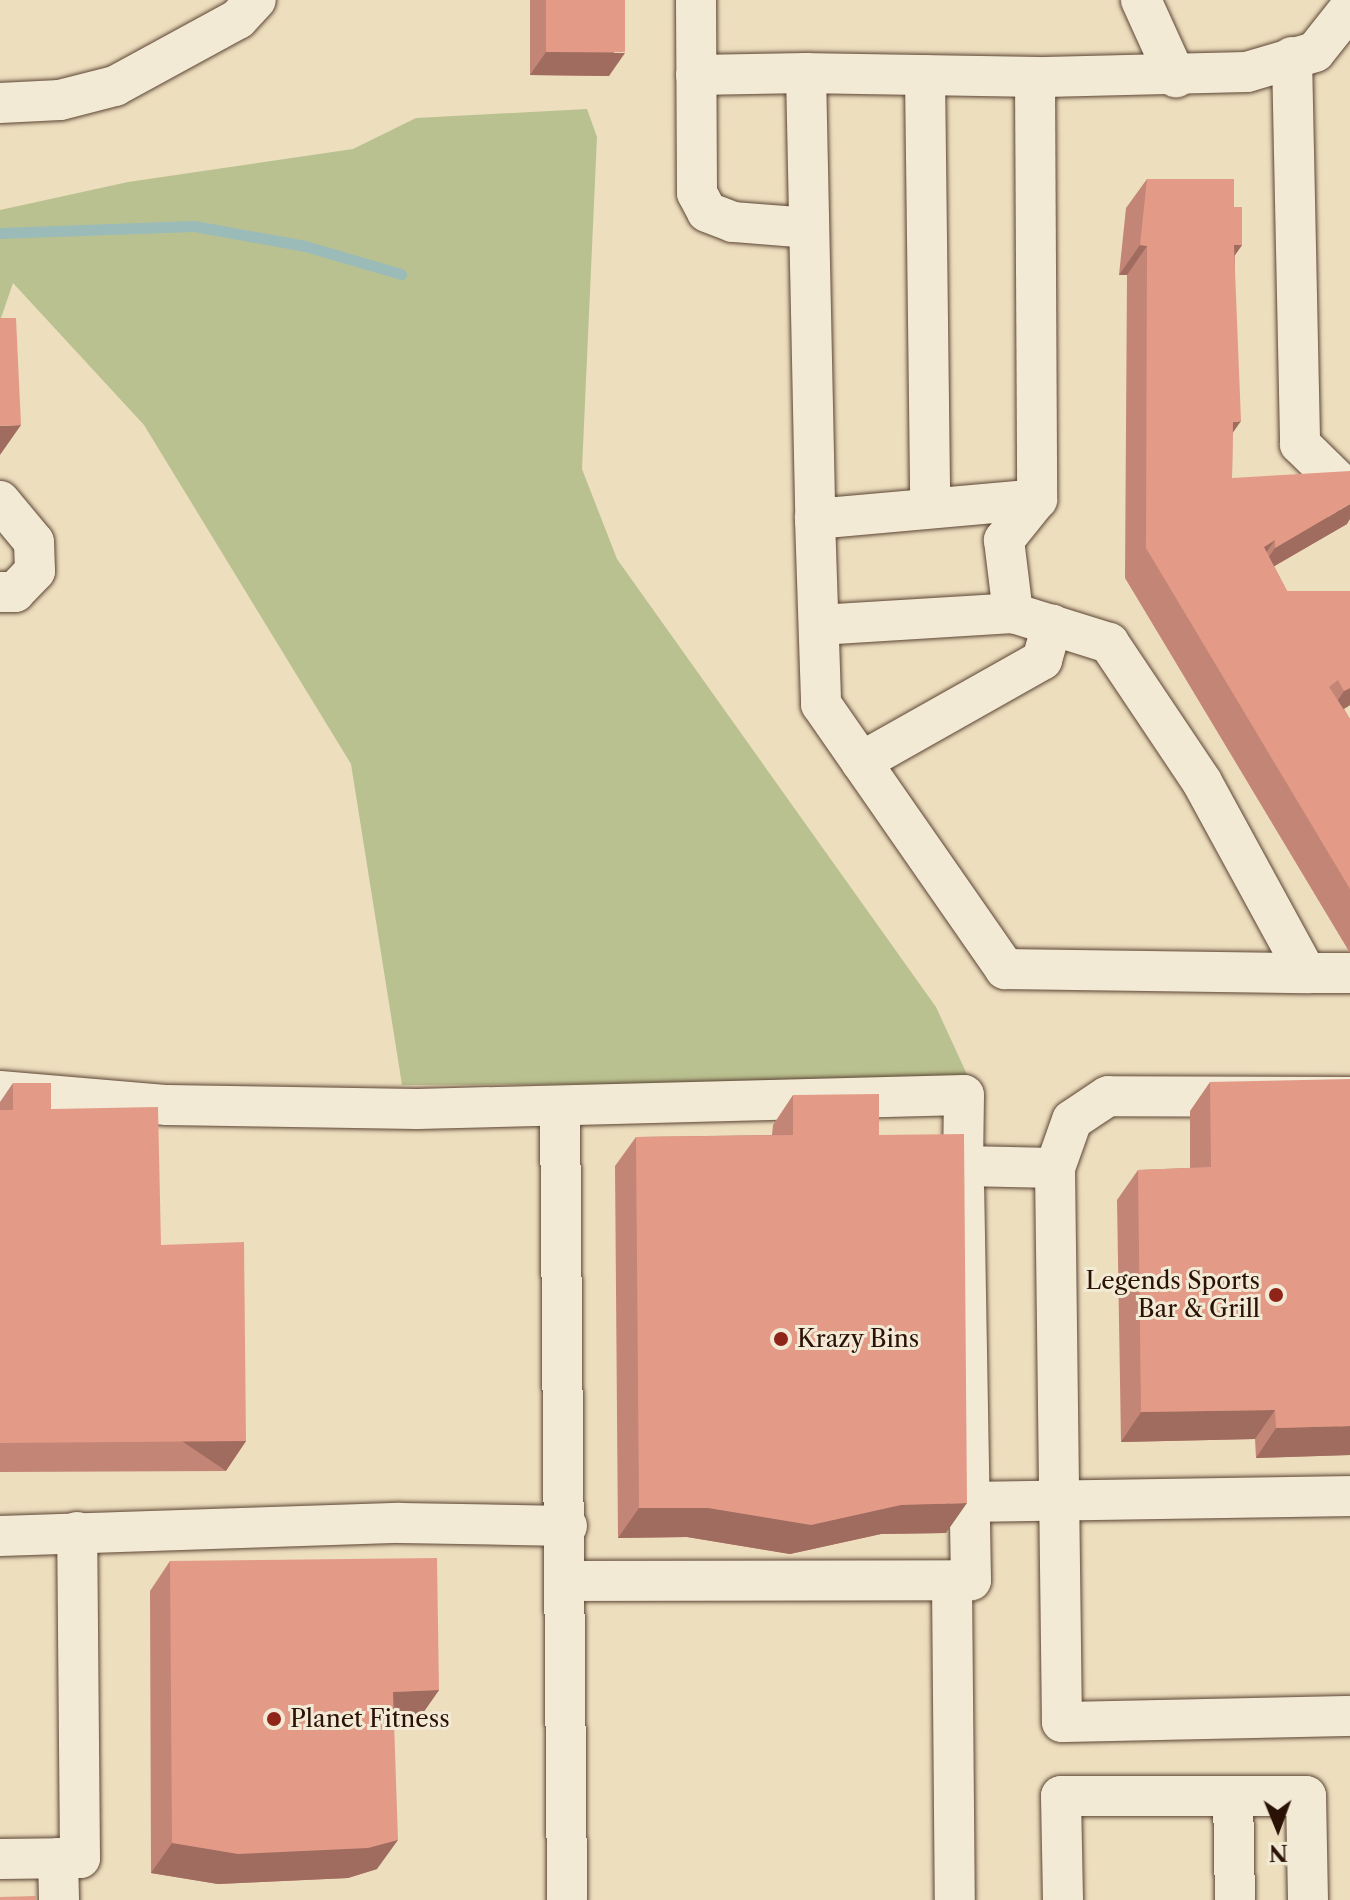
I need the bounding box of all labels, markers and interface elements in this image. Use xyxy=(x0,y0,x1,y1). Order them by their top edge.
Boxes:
place label: Legends Sports Bar & Grill xyxy=(1086,1267,1260,1323)
marker: Legends Sports Bar & Grill xyxy=(1267,1286,1285,1304)
place label: Krazy Bins xyxy=(797,1325,920,1353)
marker: Krazy Bins xyxy=(772,1330,790,1348)
place label: Planet Fitness xyxy=(290,1705,450,1733)
marker: Planet Fitness xyxy=(265,1710,283,1728)
north arrow xyxy=(1238,1788,1318,1868)
text: N xyxy=(1269,1839,1288,1866)

